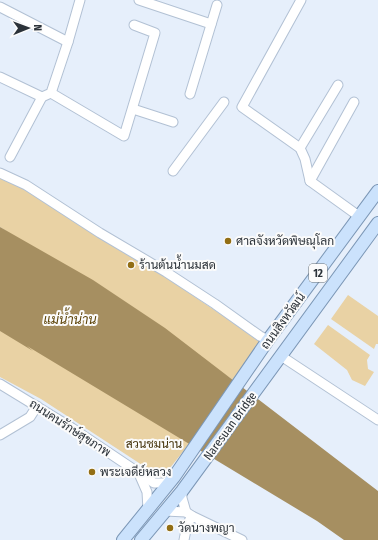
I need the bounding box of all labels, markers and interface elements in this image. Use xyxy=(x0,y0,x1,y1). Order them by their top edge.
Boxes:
north arrow xyxy=(8,8,48,48)
text: N xyxy=(31,24,44,31)
place label: ศาลจังหวัดพิษณุโลก xyxy=(236,233,334,250)
marker: ศาลจังหวัดพิษณุโลก xyxy=(223,236,233,246)
place label: ร้านต้นน้ำนมสด xyxy=(139,254,216,272)
marker: ร้านต้นน้ำนมสด xyxy=(126,260,136,270)
road number: 12 xyxy=(309,264,327,282)
street label: ถนนสิงหวัฒน์ xyxy=(257,289,308,352)
water label: แม่น้ำน่าน xyxy=(44,307,97,327)
street label: Naresuan Bridge xyxy=(201,389,259,463)
street label: ถนนคนรักษ์สุขภาพ xyxy=(26,396,114,461)
park label: สวนชมน่าน xyxy=(126,437,183,451)
place label: พระเจดีย์หลวง xyxy=(100,464,171,479)
marker: พระเจดีย์หลวง xyxy=(87,467,97,477)
place label: วัดนางพญา xyxy=(178,521,235,535)
marker: วัดนางพญา xyxy=(165,523,175,533)

